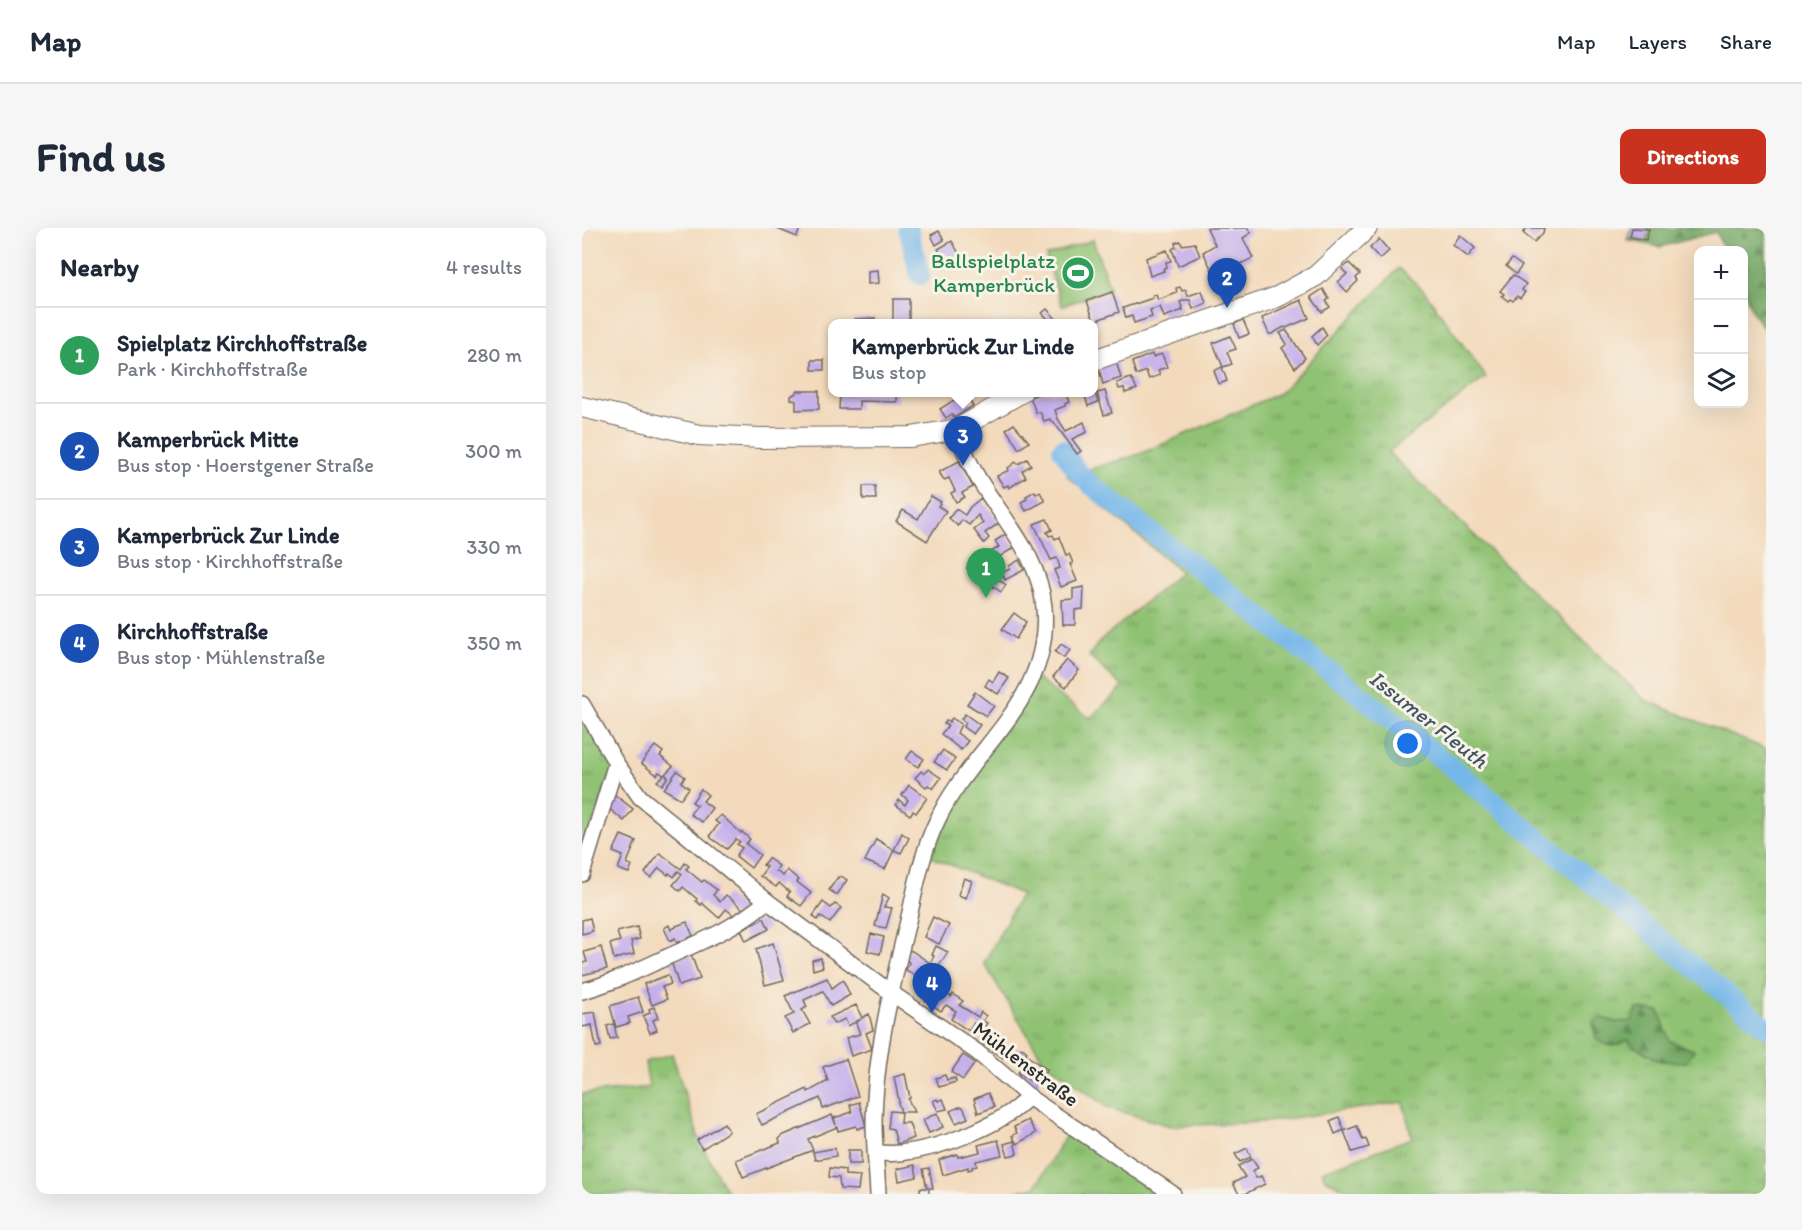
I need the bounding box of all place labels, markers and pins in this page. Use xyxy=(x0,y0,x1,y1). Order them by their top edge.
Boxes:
place label: Ballspielplatz Kamperbrück xyxy=(931,248,1055,297)
sports icon: Ballspielplatz Kamperbrück xyxy=(1060,255,1096,291)
pin: 2 xyxy=(1208,259,1246,308)
pin: 3 xyxy=(944,416,982,466)
pin: 1 xyxy=(966,548,1006,598)
pin: 4 xyxy=(912,964,952,1013)

